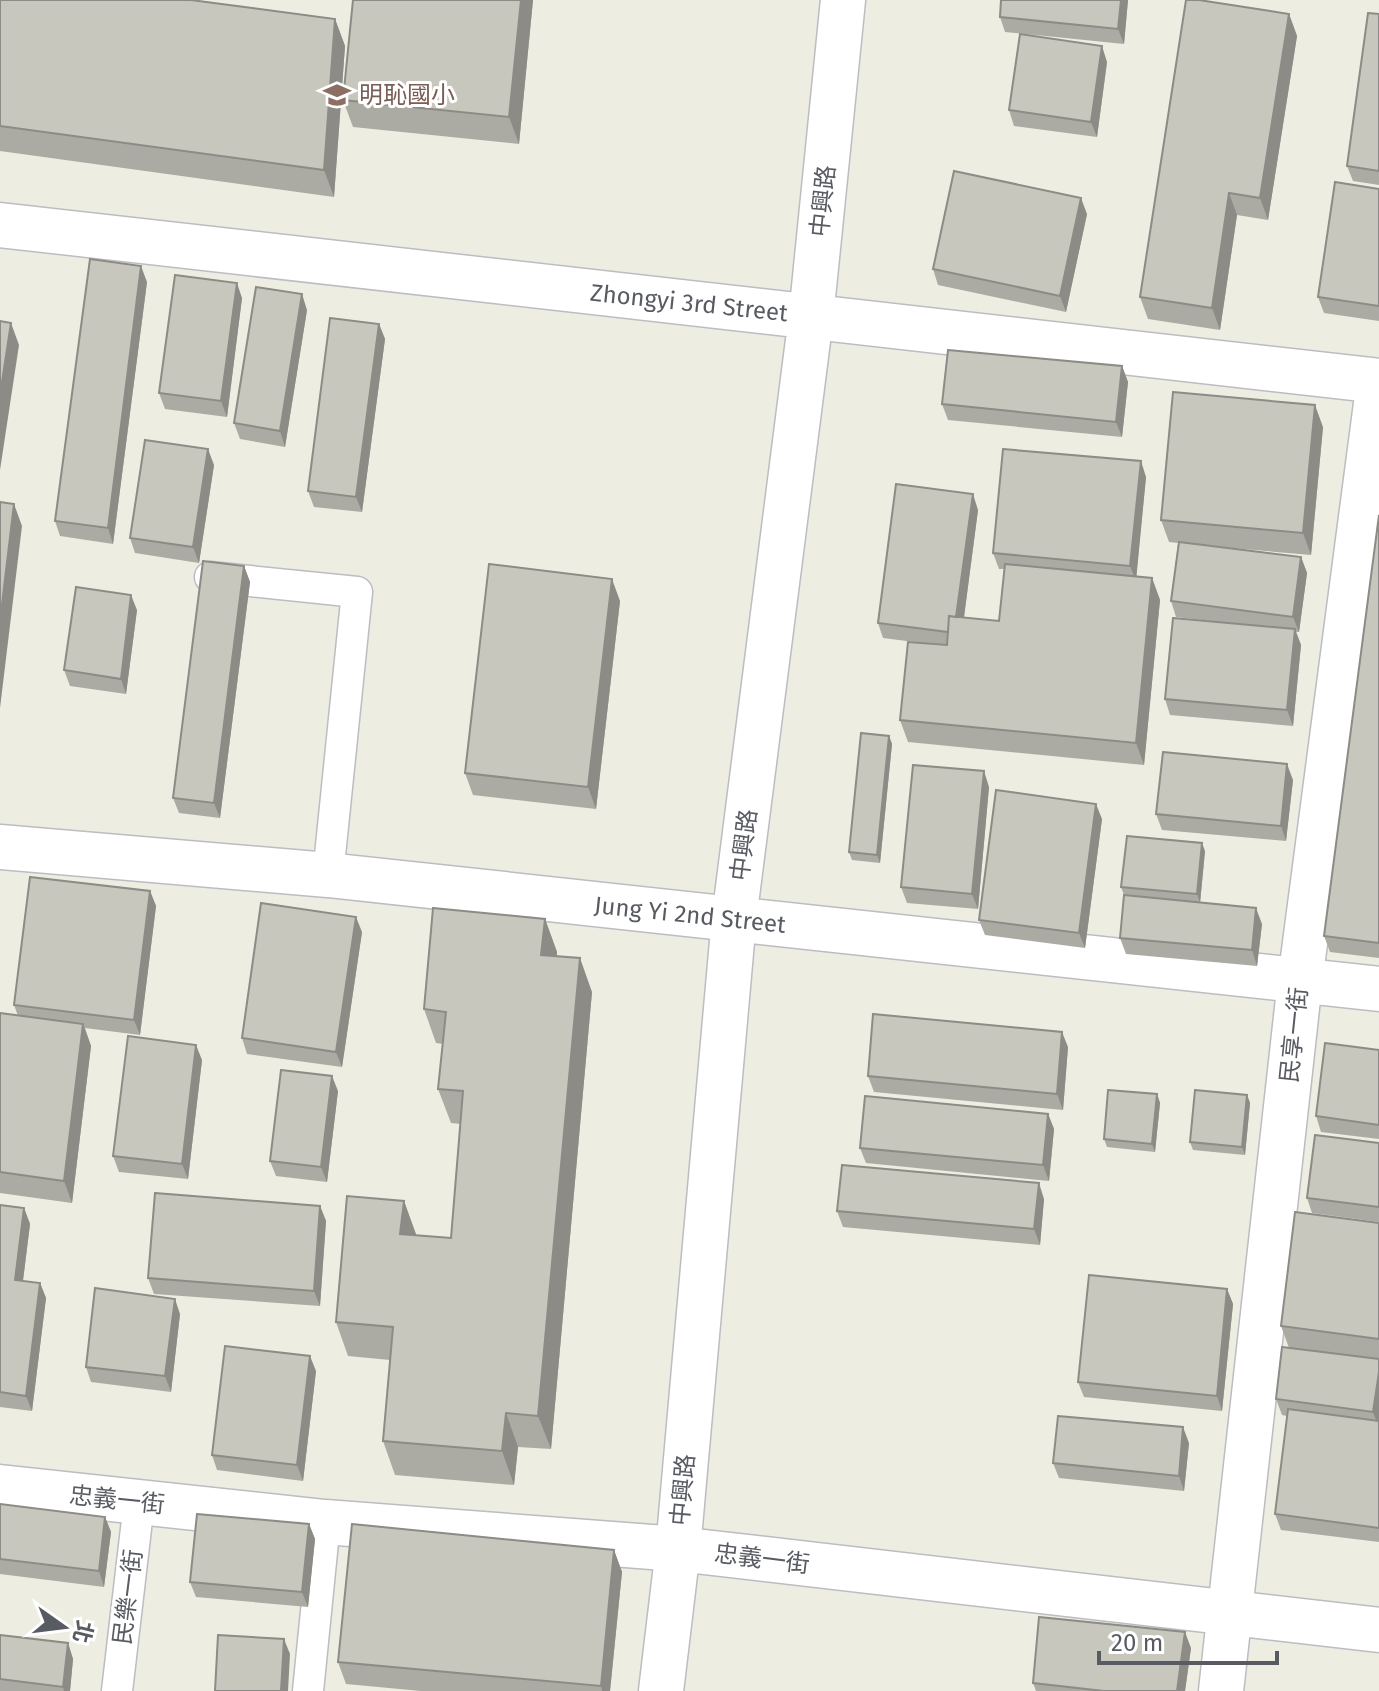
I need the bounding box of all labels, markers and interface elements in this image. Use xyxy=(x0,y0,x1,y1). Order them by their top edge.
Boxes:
school or university icon: 明恥國小 xyxy=(322,80,352,110)
place label: 明恥國小 xyxy=(359,81,455,109)
street label: 中興路 xyxy=(805,164,841,238)
street label: Zhongyi 3rd Street xyxy=(589,279,789,327)
street label: 中興路 xyxy=(726,808,762,882)
street label: Jung Yi 2nd Street xyxy=(593,891,787,939)
street label: 民享一街 xyxy=(1275,986,1313,1084)
street label: 中興路 xyxy=(666,1453,700,1527)
street label: 忠義一街 xyxy=(68,1481,166,1519)
street label: 忠義一街 xyxy=(713,1539,811,1579)
street label: 民樂一街 xyxy=(108,1548,148,1646)
north arrow xyxy=(24,1587,104,1667)
scale bar xyxy=(1099,1615,1277,1665)
text: 北 xyxy=(67,1618,99,1646)
text: 20 m xyxy=(1111,1629,1163,1657)

